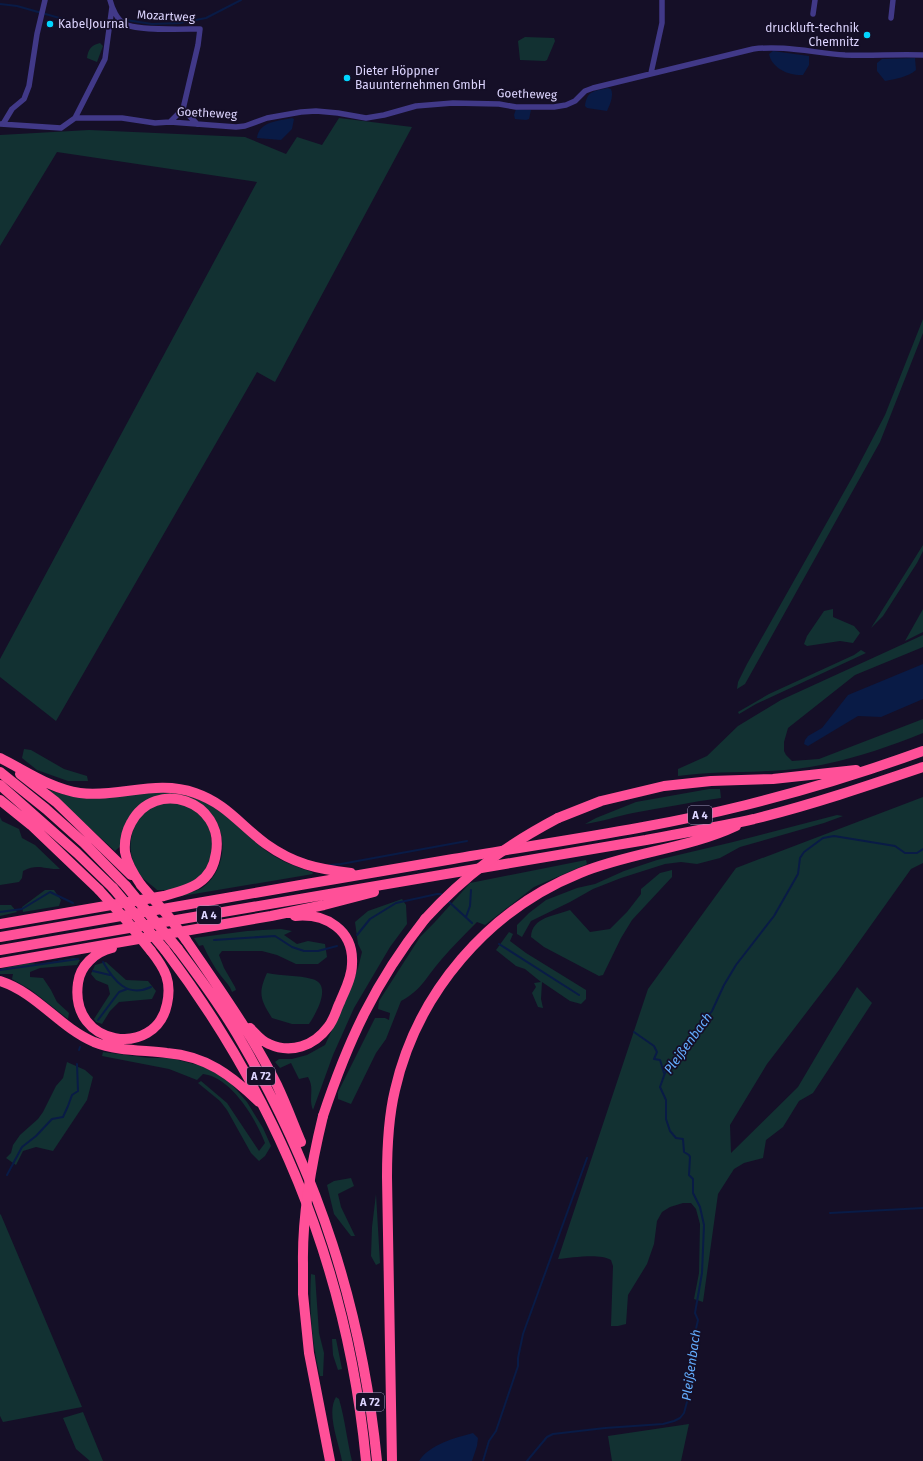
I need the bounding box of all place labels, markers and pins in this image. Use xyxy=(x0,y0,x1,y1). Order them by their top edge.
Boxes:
place label: KabelJournal xyxy=(58,17,128,31)
marker: KabelJournal xyxy=(45,19,55,29)
place label: druckluft-technik Chemnitz xyxy=(765,21,860,49)
marker: druckluft-technik Chemnitz xyxy=(862,30,872,40)
place label: Dieter Höppner Bauunternehmen GmbH xyxy=(355,64,486,92)
marker: Dieter Höppner Bauunternehmen GmbH xyxy=(342,73,352,83)

